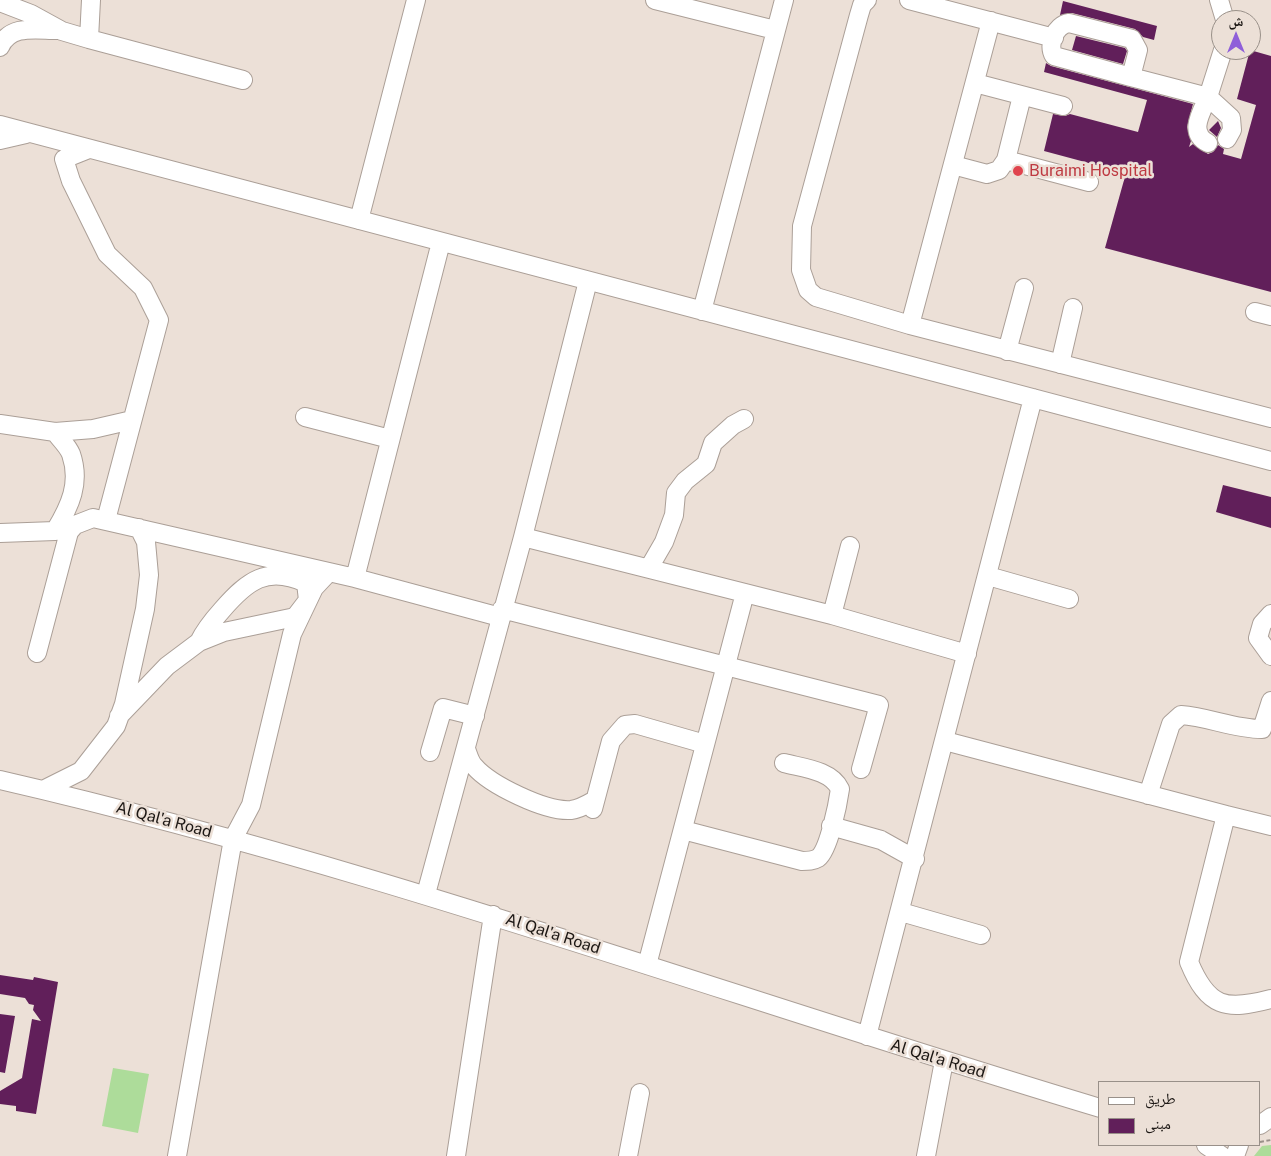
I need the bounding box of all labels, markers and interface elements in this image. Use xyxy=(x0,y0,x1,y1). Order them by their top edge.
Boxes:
north arrow xyxy=(1211,10,1261,60)
text: ش xyxy=(1229,13,1243,29)
place label: Buraimi Hospital xyxy=(1029,161,1152,181)
marker: Buraimi Hospital xyxy=(1011,164,1025,178)
street label: Al Qal'a Road xyxy=(114,798,214,842)
street label: Al Qal'a Road xyxy=(503,910,603,958)
street label: Al Qal'a Road xyxy=(888,1035,988,1083)
legend xyxy=(1098,1081,1261,1146)
text: طريق xyxy=(1145,1090,1176,1107)
text: مبنى xyxy=(1145,1115,1171,1132)

